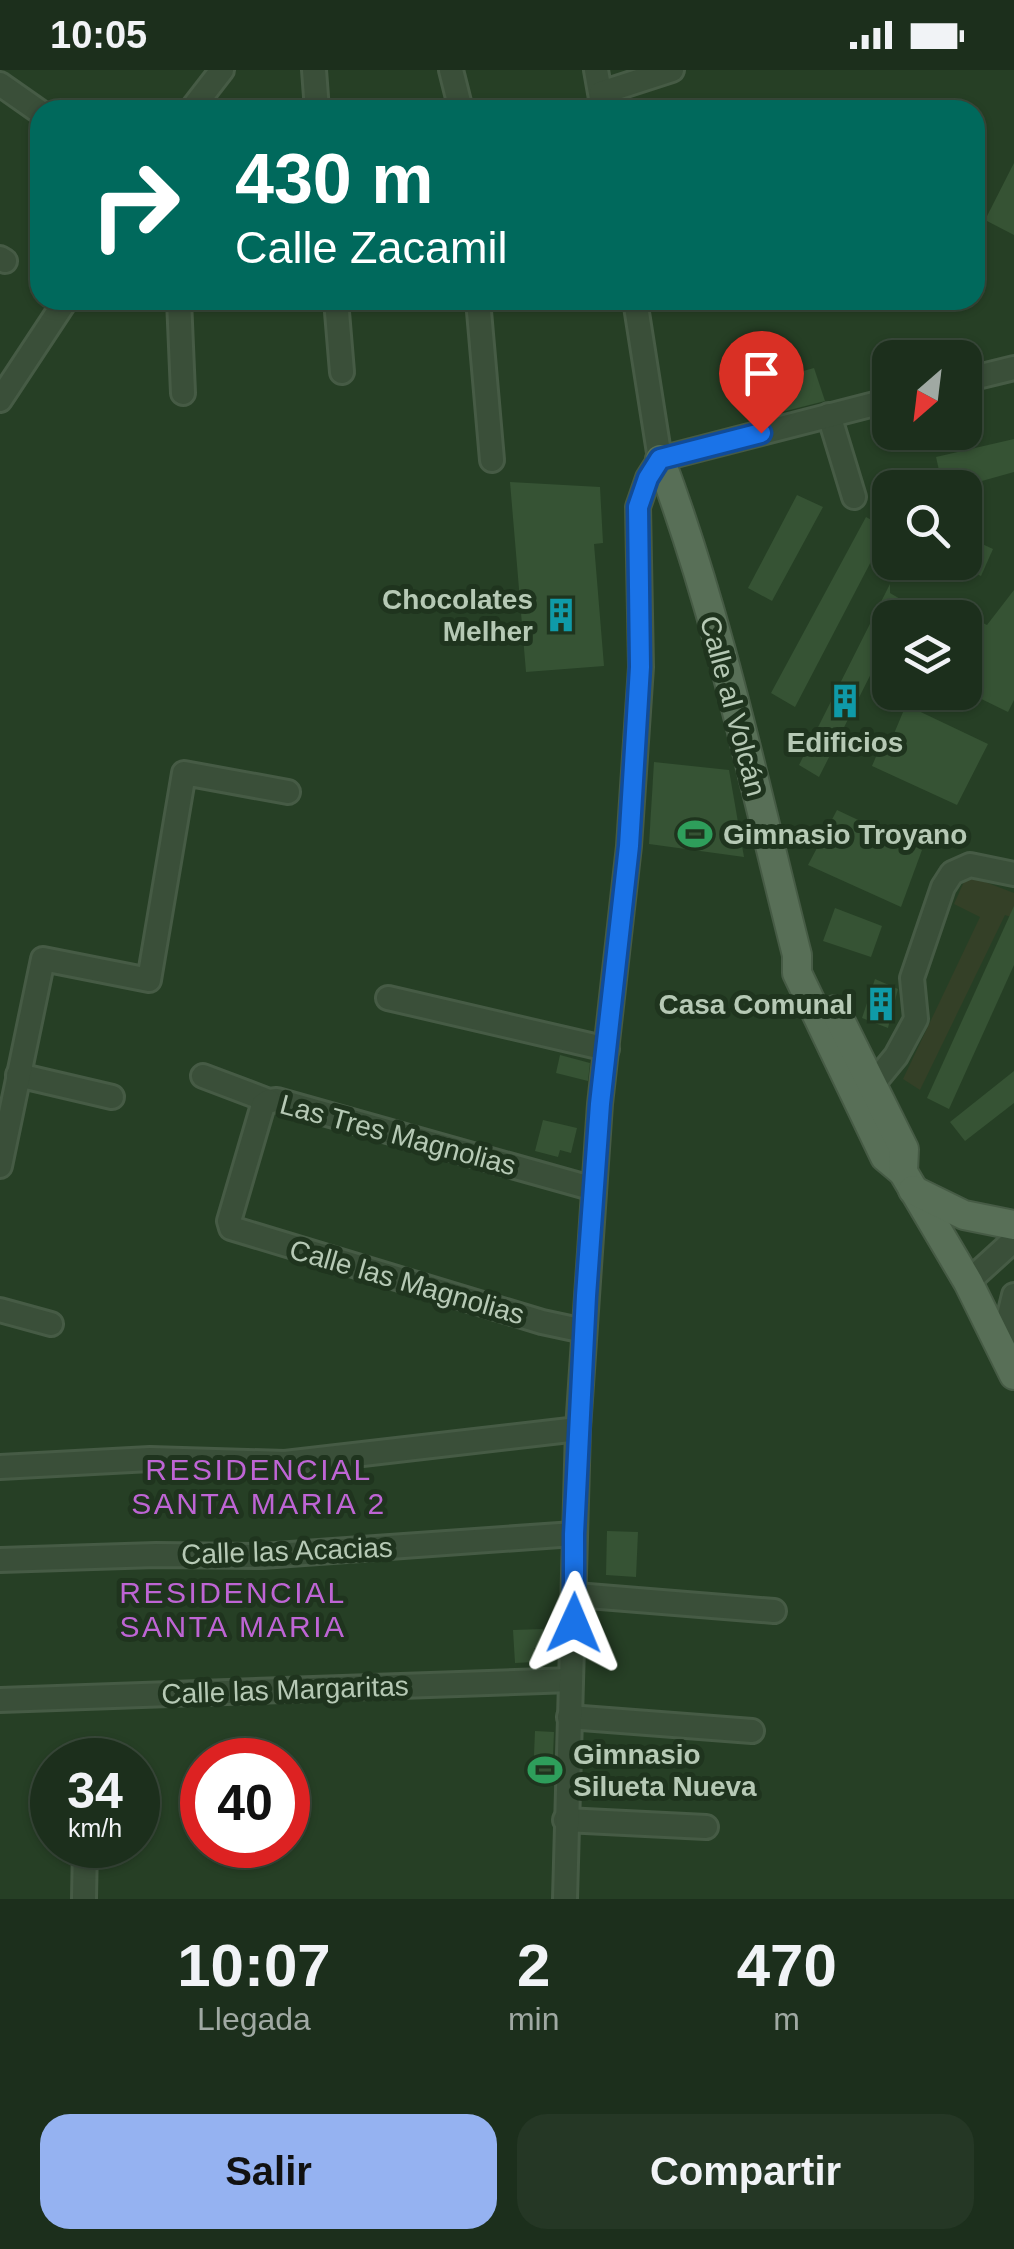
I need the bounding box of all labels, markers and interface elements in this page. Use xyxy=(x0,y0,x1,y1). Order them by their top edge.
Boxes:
text: 10:05 xyxy=(50,14,147,56)
icon: right xyxy=(70,140,200,270)
text: 430 m xyxy=(235,140,433,218)
text: Calle Zacamil xyxy=(235,222,508,273)
pin xyxy=(719,331,804,434)
north arrow xyxy=(872,340,982,450)
map controls xyxy=(872,340,982,710)
icon: arrive xyxy=(734,346,789,401)
button: search xyxy=(872,470,982,580)
place label: Chocolates Melher xyxy=(382,584,533,647)
building icon: Chocolates Melher xyxy=(542,596,580,634)
button: layers xyxy=(872,600,982,710)
street label: Calle al Volcán xyxy=(694,613,772,799)
building icon: Edificios xyxy=(826,682,864,720)
place label: Edificios xyxy=(787,727,903,758)
sports icon: Gimnasio Troyano xyxy=(676,815,714,853)
place label: Gimnasio Troyano xyxy=(723,819,967,850)
building icon: Casa Comunal xyxy=(862,985,900,1023)
place label: Casa Comunal xyxy=(659,989,853,1020)
street label: Las Tres Magnolias xyxy=(277,1089,519,1181)
street label: Calle las Magnolias xyxy=(286,1234,528,1330)
district label: RESIDENCIAL SANTA MARIA 2 xyxy=(131,1453,387,1520)
street label: Calle las Acacias xyxy=(181,1532,393,1570)
position arrow xyxy=(522,1571,626,1675)
district label: RESIDENCIAL SANTA MARIA xyxy=(119,1576,347,1643)
street label: Calle las Margaritas xyxy=(161,1670,409,1710)
speed limit sign: 40 xyxy=(180,1738,310,1868)
place label: Gimnasio Silueta Nueva xyxy=(573,1739,757,1802)
sports icon: Gimnasio Silueta Nueva xyxy=(526,1751,564,1789)
text: 34 xyxy=(67,1763,123,1819)
text: km/h xyxy=(68,1814,122,1842)
text: 10:07 xyxy=(177,1932,331,1999)
text: 2 xyxy=(517,1932,550,1999)
text: 470 xyxy=(737,1932,837,1999)
text: Llegada xyxy=(197,2001,311,2037)
text: min xyxy=(508,2001,559,2037)
text: m xyxy=(773,2001,800,2037)
button: Salir xyxy=(40,2114,497,2229)
button: Compartir xyxy=(517,2114,974,2229)

